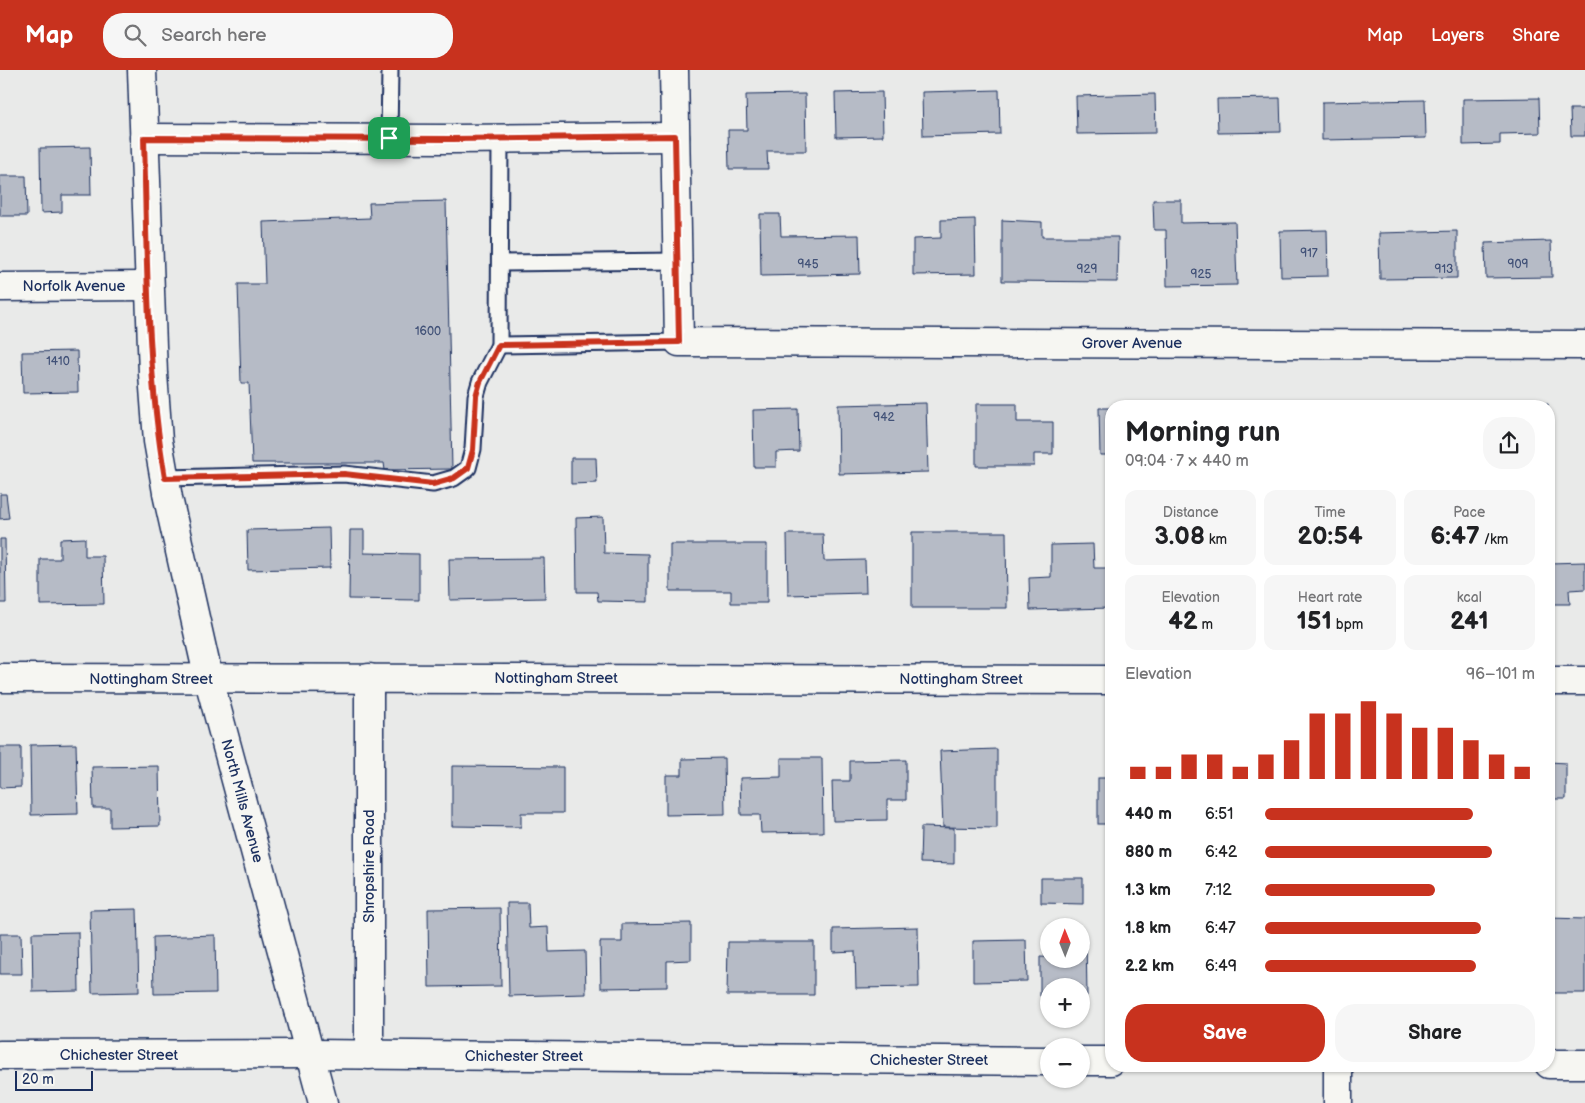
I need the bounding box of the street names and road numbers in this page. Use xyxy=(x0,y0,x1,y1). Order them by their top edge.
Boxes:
street label: Norfolk Avenue xyxy=(23,277,126,296)
street label: Grover Avenue xyxy=(1082,334,1182,353)
street label: Nottingham Street xyxy=(494,669,618,688)
street label: Nottingham Street xyxy=(89,670,213,689)
street label: Nottingham Street xyxy=(899,670,1023,689)
street label: North Mills Avenue xyxy=(216,737,268,865)
street label: Shropshire Road xyxy=(360,809,379,923)
street label: Chichester Street xyxy=(60,1046,179,1065)
street label: Chichester Street xyxy=(465,1047,584,1066)
street label: Chichester Street xyxy=(870,1051,989,1070)

